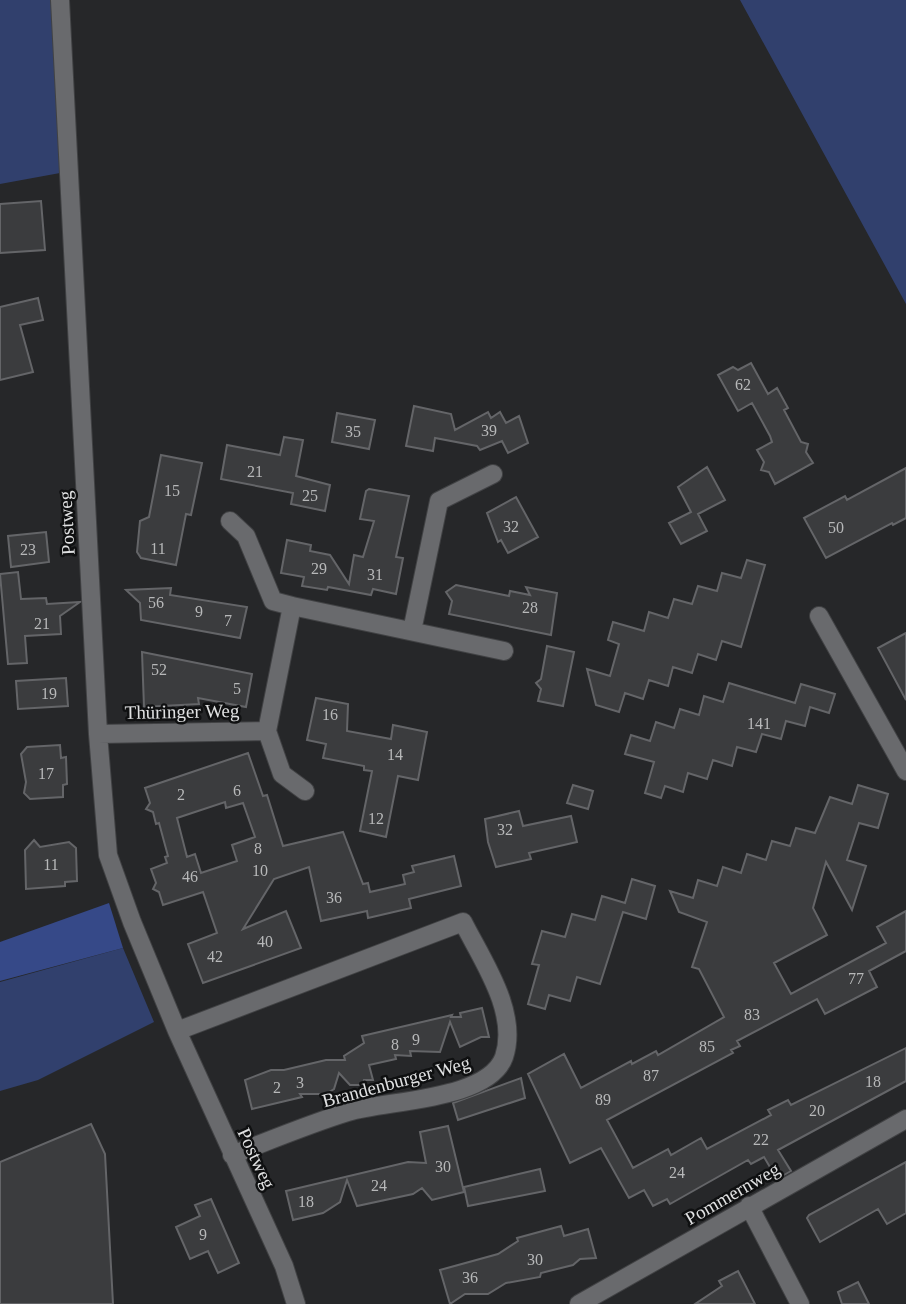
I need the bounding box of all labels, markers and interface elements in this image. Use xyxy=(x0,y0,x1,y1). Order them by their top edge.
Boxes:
house number: 62 xyxy=(735,376,751,393)
house number: 39 xyxy=(481,422,497,439)
house number: 35 xyxy=(345,423,361,440)
house number: 21 xyxy=(247,463,263,480)
house number: 15 xyxy=(164,482,180,499)
house number: 25 xyxy=(302,487,318,504)
street label: Postweg xyxy=(54,490,79,556)
house number: 32 xyxy=(503,518,519,535)
house number: 50 xyxy=(828,519,844,536)
house number: 11 xyxy=(150,540,166,557)
house number: 23 xyxy=(20,541,36,558)
house number: 29 xyxy=(311,560,327,577)
house number: 31 xyxy=(367,566,383,583)
house number: 56 xyxy=(148,594,164,611)
house number: 28 xyxy=(522,599,538,616)
house number: 9 xyxy=(195,603,203,620)
house number: 7 xyxy=(224,612,232,629)
house number: 21 xyxy=(34,615,50,632)
house number: 52 xyxy=(151,661,167,678)
house number: 5 xyxy=(233,680,241,697)
house number: 19 xyxy=(41,685,57,702)
street label: Thüringer Weg xyxy=(124,700,240,723)
house number: 16 xyxy=(322,706,338,723)
house number: 141 xyxy=(747,715,771,732)
house number: 14 xyxy=(387,746,403,763)
house number: 17 xyxy=(38,765,54,782)
house number: 6 xyxy=(233,782,241,799)
house number: 2 xyxy=(177,786,185,803)
house number: 12 xyxy=(368,810,384,827)
house number: 32 xyxy=(497,821,513,838)
house number: 8 xyxy=(254,840,262,857)
house number: 11 xyxy=(43,856,59,873)
house number: 10 xyxy=(252,862,268,879)
house number: 46 xyxy=(182,868,198,885)
house number: 36 xyxy=(326,889,342,906)
house number: 40 xyxy=(257,933,273,950)
house number: 42 xyxy=(207,948,223,965)
house number: 77 xyxy=(848,970,864,987)
house number: 83 xyxy=(744,1006,760,1023)
house number: 9 xyxy=(412,1031,420,1048)
house number: 8 xyxy=(391,1036,399,1053)
house number: 85 xyxy=(699,1038,715,1055)
street label: Brandenburger Weg xyxy=(320,1051,473,1111)
house number: 87 xyxy=(643,1067,659,1084)
house number: 18 xyxy=(865,1073,881,1090)
house number: 3 xyxy=(296,1074,304,1091)
house number: 2 xyxy=(273,1079,281,1096)
house number: 89 xyxy=(595,1091,611,1108)
house number: 20 xyxy=(809,1102,825,1119)
street label: Postweg xyxy=(233,1125,280,1192)
house number: 22 xyxy=(753,1131,769,1148)
house number: 30 xyxy=(435,1158,451,1175)
street label: Pommernweg xyxy=(681,1158,784,1229)
house number: 24 xyxy=(669,1164,685,1181)
house number: 24 xyxy=(371,1177,387,1194)
house number: 18 xyxy=(298,1193,314,1210)
house number: 9 xyxy=(199,1226,207,1243)
house number: 30 xyxy=(527,1251,543,1268)
house number: 36 xyxy=(462,1269,478,1286)

